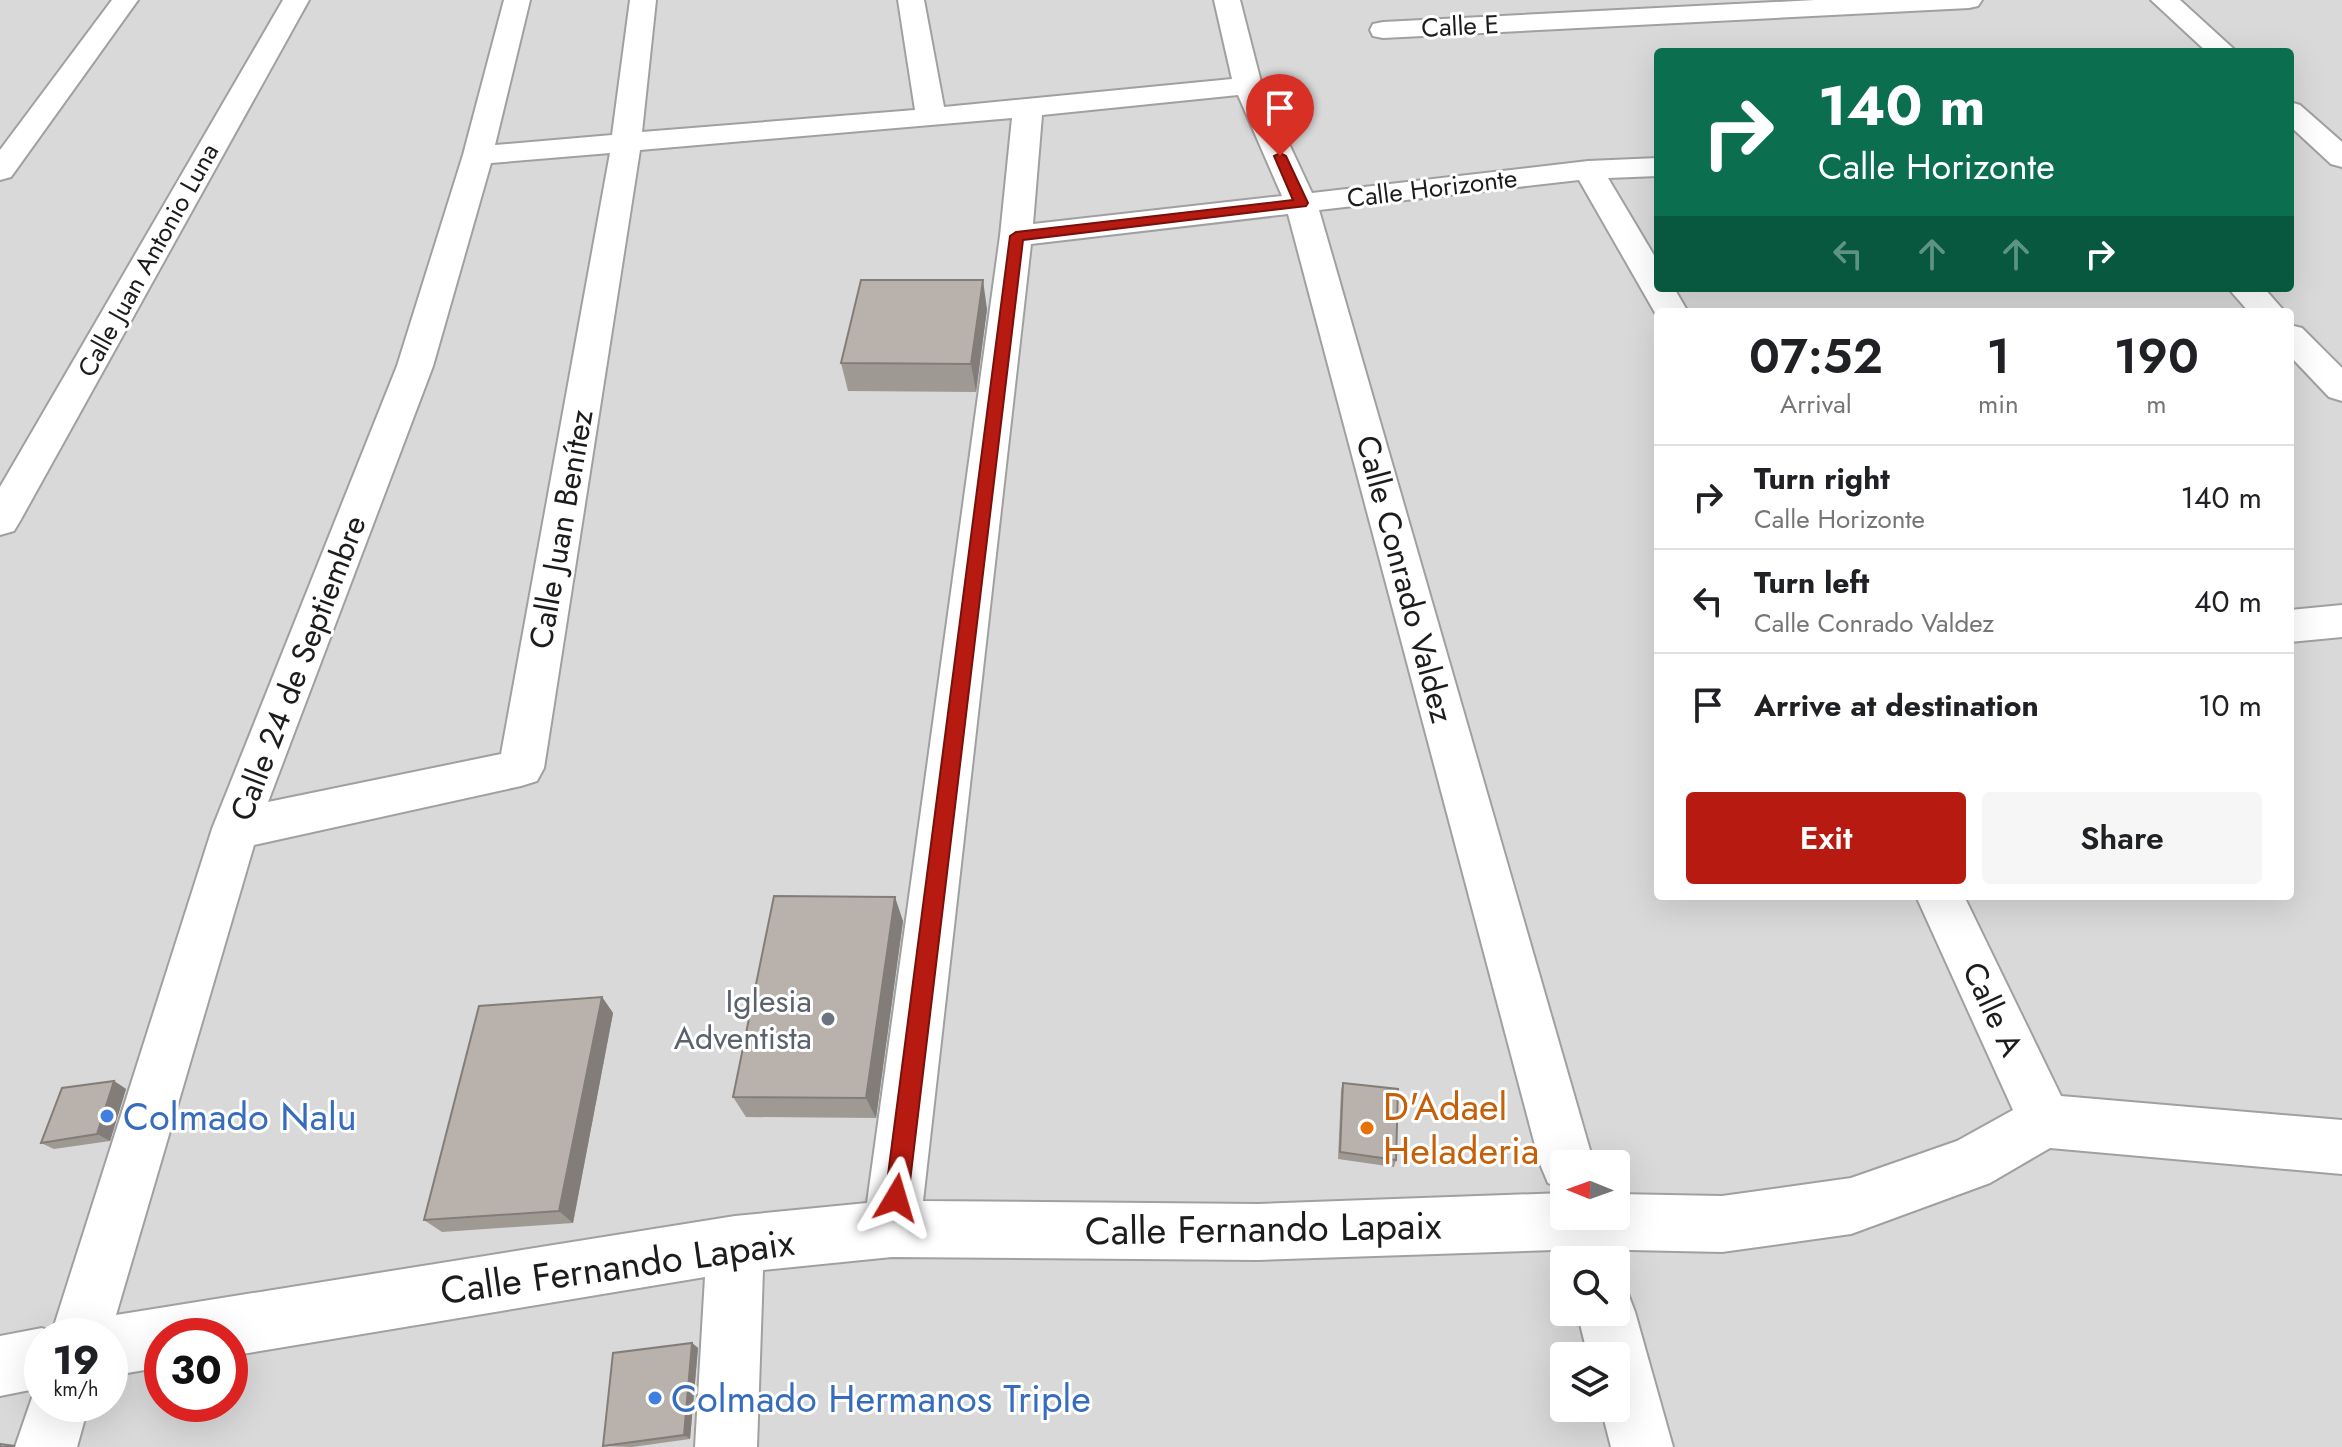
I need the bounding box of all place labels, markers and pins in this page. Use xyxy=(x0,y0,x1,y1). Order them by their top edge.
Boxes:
pin xyxy=(1246,74,1314,156)
place label: Iglesia Adventista xyxy=(674,978,812,1061)
marker: Iglesia Adventista xyxy=(819,1010,837,1028)
place label: D'Adael Heladeria xyxy=(1383,1079,1539,1178)
place label: Colmado Nalu xyxy=(123,1089,357,1144)
marker: Colmado Nalu xyxy=(98,1107,116,1125)
marker: D'Adael Heladeria xyxy=(1358,1119,1376,1137)
place label: Colmado Hermanos Triple xyxy=(671,1371,1091,1426)
marker: Colmado Hermanos Triple xyxy=(646,1389,664,1407)

